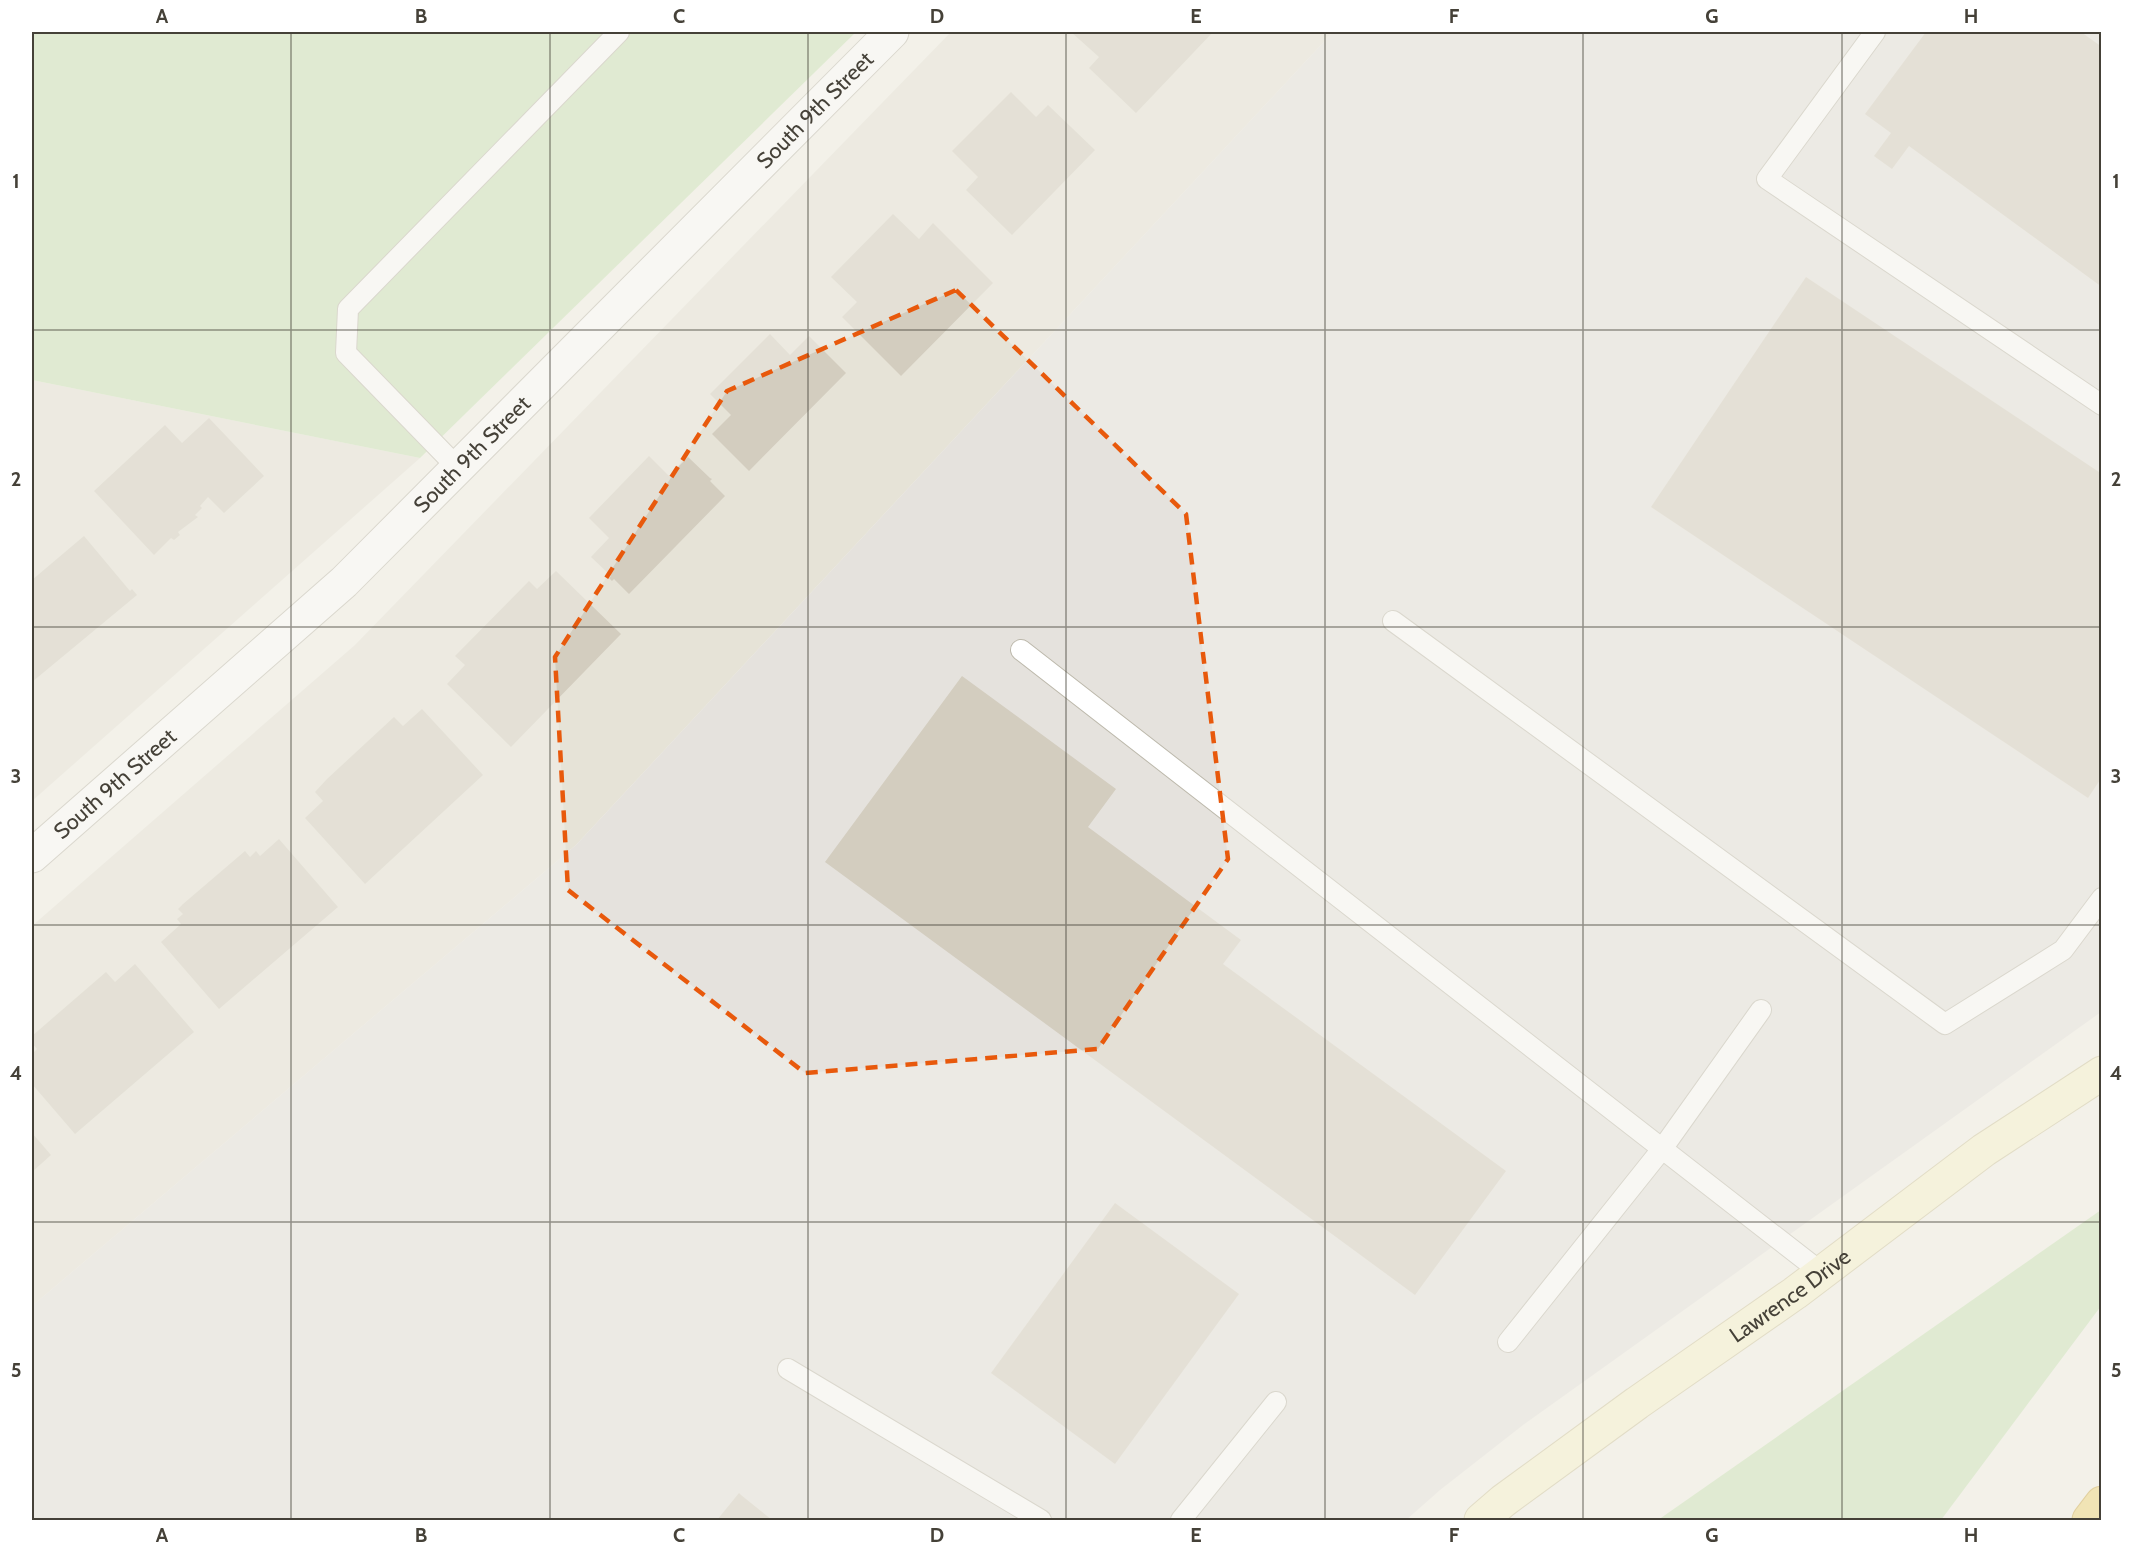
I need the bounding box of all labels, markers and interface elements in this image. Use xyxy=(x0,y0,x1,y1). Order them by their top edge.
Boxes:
text: A xyxy=(156,4,169,28)
text: B xyxy=(415,4,427,28)
text: C xyxy=(673,4,685,28)
text: D xyxy=(930,4,944,28)
text: E xyxy=(1190,4,1202,28)
text: F xyxy=(1449,4,1460,28)
text: G xyxy=(1705,4,1719,28)
text: H xyxy=(1964,4,1978,28)
street label: South 9th Street xyxy=(751,45,879,174)
text: 1 xyxy=(12,169,20,193)
text: 1 xyxy=(2112,169,2120,193)
street label: South 9th Street xyxy=(408,390,536,518)
text: 2 xyxy=(11,467,21,491)
text: 2 xyxy=(2111,467,2121,491)
street label: South 9th Street xyxy=(48,722,182,845)
text: 3 xyxy=(11,764,21,788)
text: 3 xyxy=(2111,764,2121,788)
text: 4 xyxy=(10,1061,22,1085)
text: 4 xyxy=(2110,1061,2122,1085)
street label: Lawrence Drive xyxy=(1724,1243,1856,1349)
text: 5 xyxy=(11,1358,21,1382)
text: 5 xyxy=(2111,1358,2121,1382)
text: A xyxy=(156,1523,169,1547)
text: B xyxy=(415,1523,427,1547)
text: C xyxy=(673,1523,685,1547)
text: D xyxy=(930,1523,944,1547)
text: E xyxy=(1190,1523,1202,1547)
text: F xyxy=(1449,1523,1460,1547)
text: G xyxy=(1705,1523,1719,1547)
text: H xyxy=(1964,1523,1978,1547)

